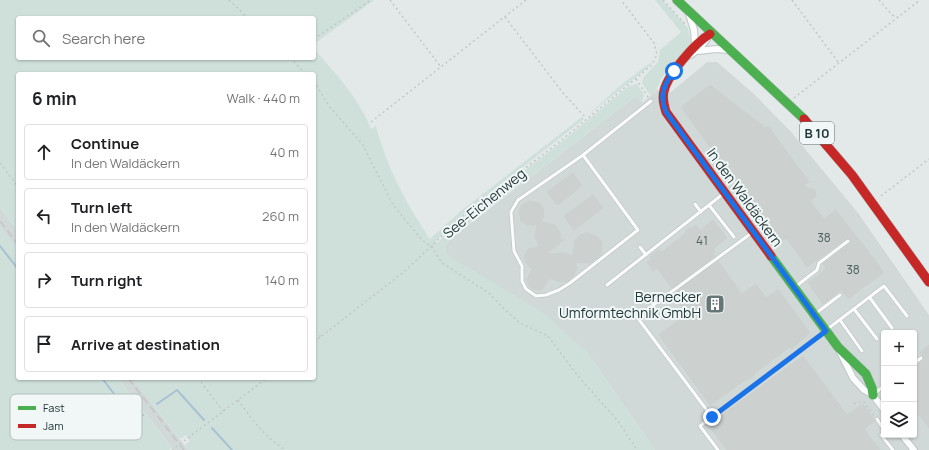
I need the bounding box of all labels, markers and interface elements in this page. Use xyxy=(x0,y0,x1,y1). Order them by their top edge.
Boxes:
search box xyxy=(16,16,316,60)
icon: search xyxy=(30,27,52,49)
text: Search here xyxy=(62,28,145,49)
route start xyxy=(665,62,683,80)
text: 6 min xyxy=(32,87,77,110)
text: Walk · 440 m xyxy=(227,89,300,107)
road number: B 10 xyxy=(800,122,834,144)
text: Continue xyxy=(71,133,139,154)
icon: ahead xyxy=(33,141,55,163)
text: 40 m xyxy=(270,143,299,161)
street label: In den Waldäckern xyxy=(703,144,787,250)
text: In den Waldäckern xyxy=(71,154,180,172)
street label: See-Eichenweg xyxy=(439,164,529,242)
text: Turn left xyxy=(71,197,133,218)
icon: left xyxy=(33,205,55,227)
text: 260 m xyxy=(262,207,299,225)
text: In den Waldäckern xyxy=(71,218,180,236)
house number: 38 xyxy=(817,229,831,246)
house number: 41 xyxy=(696,232,708,249)
house number: 38 xyxy=(846,261,860,278)
icon: right xyxy=(33,269,55,291)
text: Turn right xyxy=(71,270,142,291)
text: 140 m xyxy=(265,271,299,289)
place label: Bernecker Umformtechnik GmbH xyxy=(559,287,701,322)
building icon: Bernecker Umformtechnik GmbH xyxy=(704,293,726,315)
map controls xyxy=(881,330,917,438)
button: + xyxy=(881,330,917,366)
icon: arrive xyxy=(33,333,55,355)
text: Arrive at destination xyxy=(71,334,220,355)
button: − xyxy=(881,366,917,402)
legend xyxy=(10,394,142,440)
text: Fast xyxy=(43,400,65,415)
button: layers xyxy=(881,402,917,438)
route end xyxy=(703,408,721,426)
text: Jam xyxy=(43,418,64,433)

